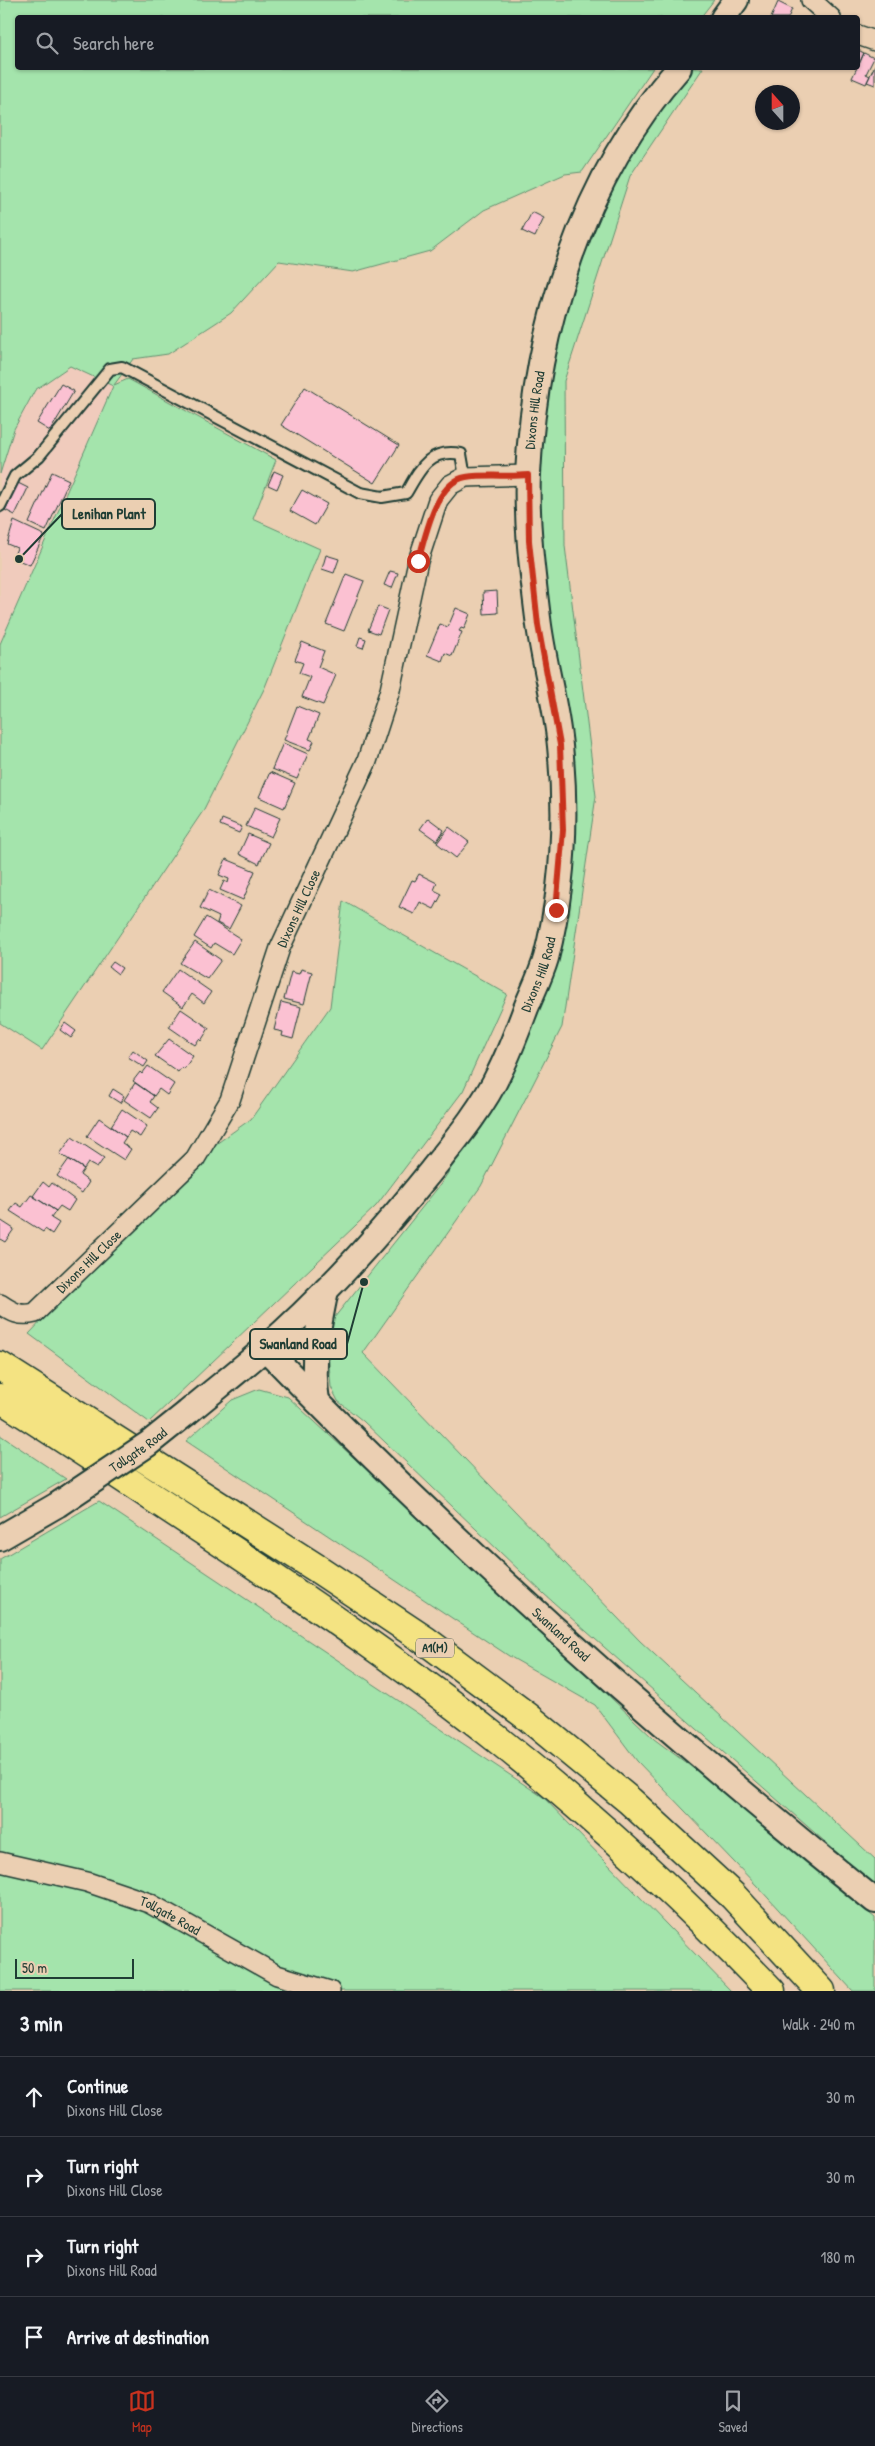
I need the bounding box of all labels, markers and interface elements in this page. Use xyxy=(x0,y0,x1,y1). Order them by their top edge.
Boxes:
search box xyxy=(15,15,860,70)
icon: search xyxy=(33,29,61,57)
text: Search here xyxy=(73,30,154,56)
north arrow xyxy=(755,85,800,130)
street label: Dixons Hill Road xyxy=(520,369,549,450)
callout: Lenihan Plant xyxy=(62,499,155,529)
text: Lenihan Plant xyxy=(72,503,146,524)
route start xyxy=(407,550,430,573)
street label: Dixons Hill Close xyxy=(272,866,324,950)
route end xyxy=(545,899,568,922)
street label: Dixons Hill Road xyxy=(515,935,560,1014)
street label: Dixons Hill Close xyxy=(52,1225,125,1297)
callout: Swanland Road xyxy=(250,1329,347,1359)
text: Swanland Road xyxy=(259,1333,337,1354)
street label: Tollgate Road xyxy=(105,1422,171,1476)
street label: Swanland Road xyxy=(528,1603,595,1665)
road number: A1(M) xyxy=(416,1639,454,1658)
street label: Tollgate Road xyxy=(138,1891,205,1939)
scale bar xyxy=(15,1956,134,1979)
text: 50 m xyxy=(22,1958,47,1977)
text: 3 min xyxy=(20,2009,63,2038)
text: Walk · 240 m xyxy=(782,2013,855,2035)
text: Continue xyxy=(67,2073,128,2099)
icon: ahead xyxy=(20,2083,48,2111)
text: 30 m xyxy=(826,2086,855,2108)
text: Dixons Hill Close xyxy=(67,2099,163,2121)
text: Turn right xyxy=(67,2153,138,2179)
icon: right xyxy=(20,2163,48,2191)
text: 30 m xyxy=(826,2166,855,2188)
text: Dixons Hill Close xyxy=(67,2179,163,2201)
text: Turn right xyxy=(67,2233,138,2259)
icon: right xyxy=(20,2243,48,2271)
text: 180 m xyxy=(821,2246,855,2268)
text: Dixons Hill Road xyxy=(67,2259,157,2281)
icon: arrive xyxy=(20,2323,48,2351)
text: Arrive at destination xyxy=(67,2324,209,2350)
tab: Map xyxy=(128,2387,156,2436)
tab: Directions xyxy=(411,2387,463,2436)
tab: Saved xyxy=(719,2387,747,2436)

